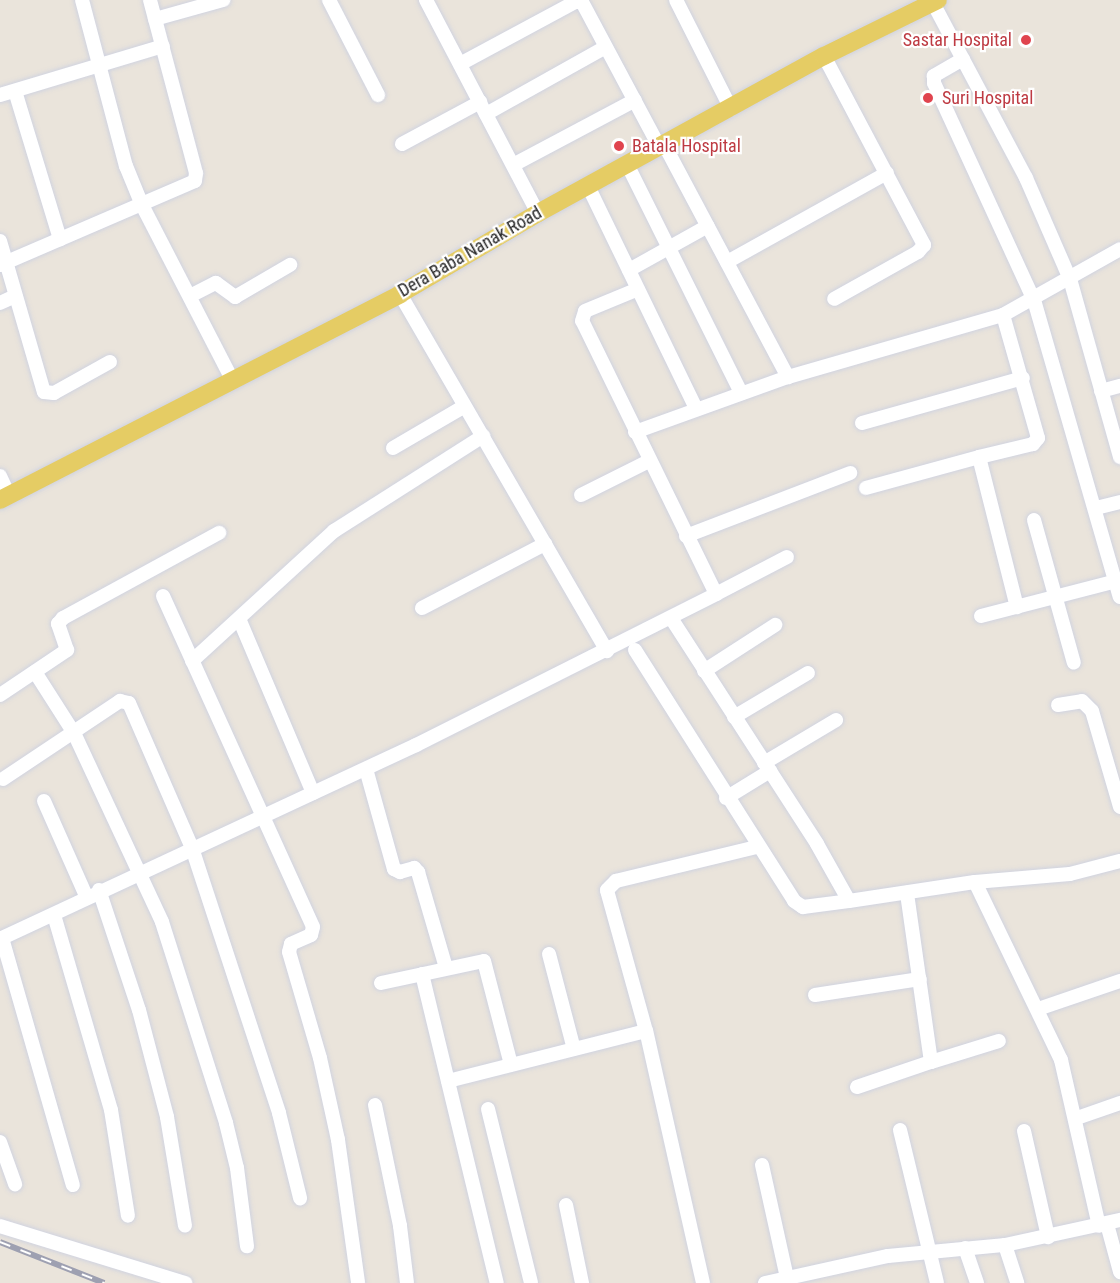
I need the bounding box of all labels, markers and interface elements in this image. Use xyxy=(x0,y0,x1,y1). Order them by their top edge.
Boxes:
place label: Sastar Hospital xyxy=(903,29,1012,51)
marker: Sastar Hospital xyxy=(1017,31,1035,49)
place label: Suri Hospital xyxy=(942,87,1033,109)
marker: Suri Hospital xyxy=(919,89,937,107)
place label: Batala Hospital xyxy=(632,135,741,157)
marker: Batala Hospital xyxy=(610,137,628,155)
street label: Dera Baba Nanak Road xyxy=(394,202,546,302)

